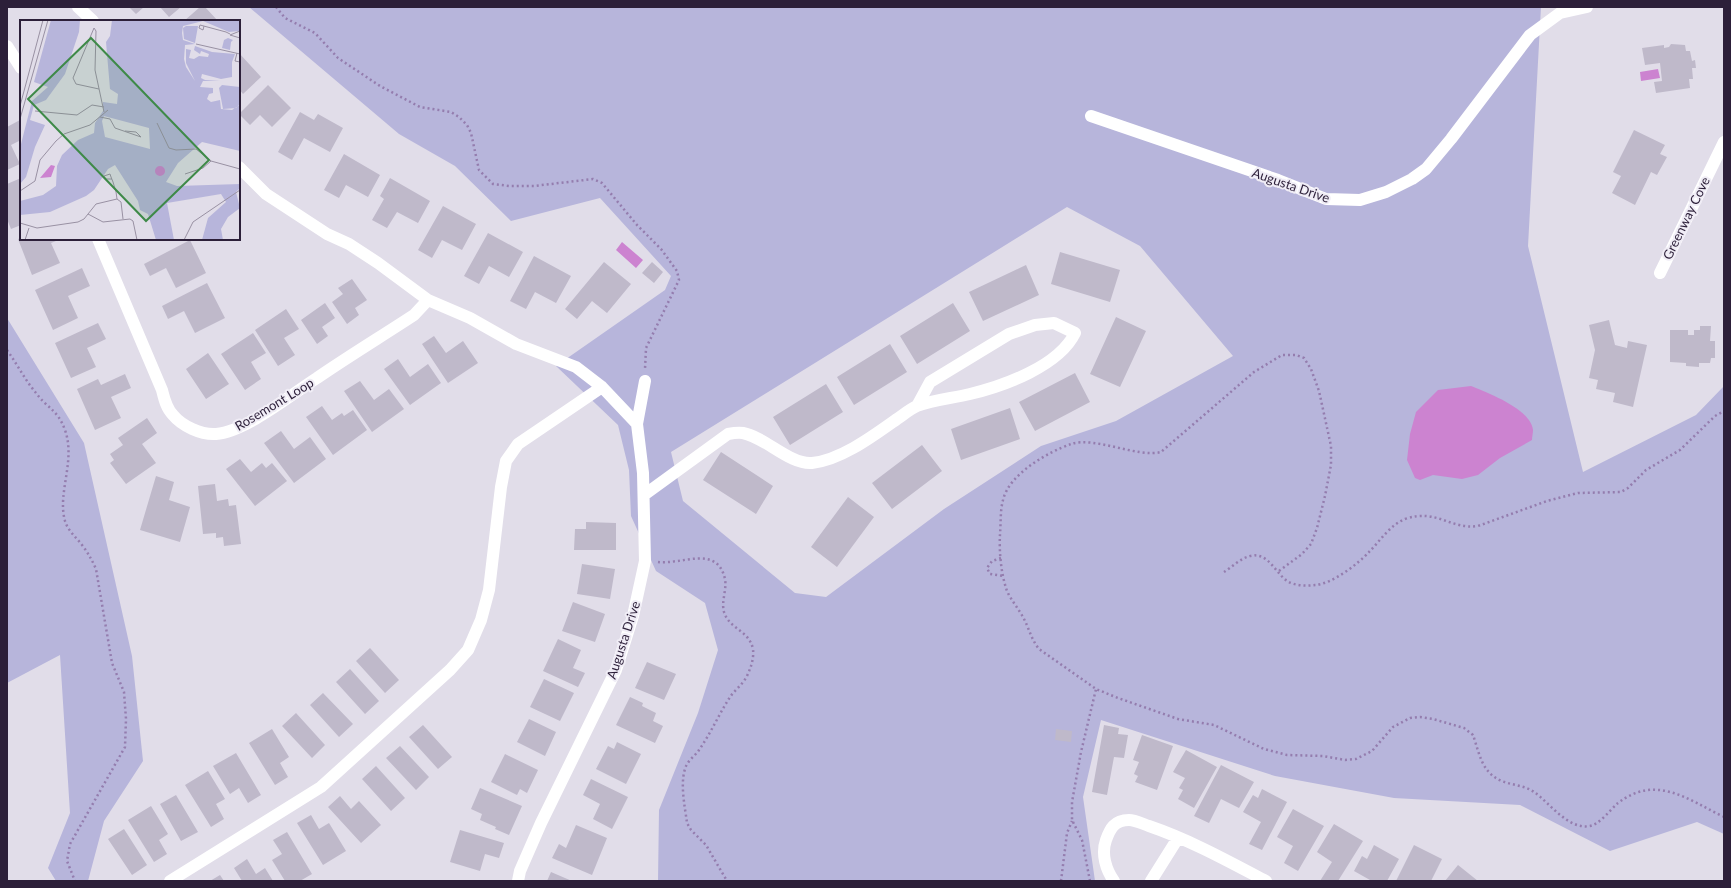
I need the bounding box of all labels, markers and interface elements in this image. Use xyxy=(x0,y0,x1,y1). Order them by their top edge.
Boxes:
inset map xyxy=(20,20,240,240)
street label: Augusta Drive xyxy=(1250,164,1332,206)
street label: Greenway Cove xyxy=(1659,174,1713,262)
street label: Rosemont Loop xyxy=(232,374,316,434)
street label: Augusta Drive xyxy=(603,599,643,681)

